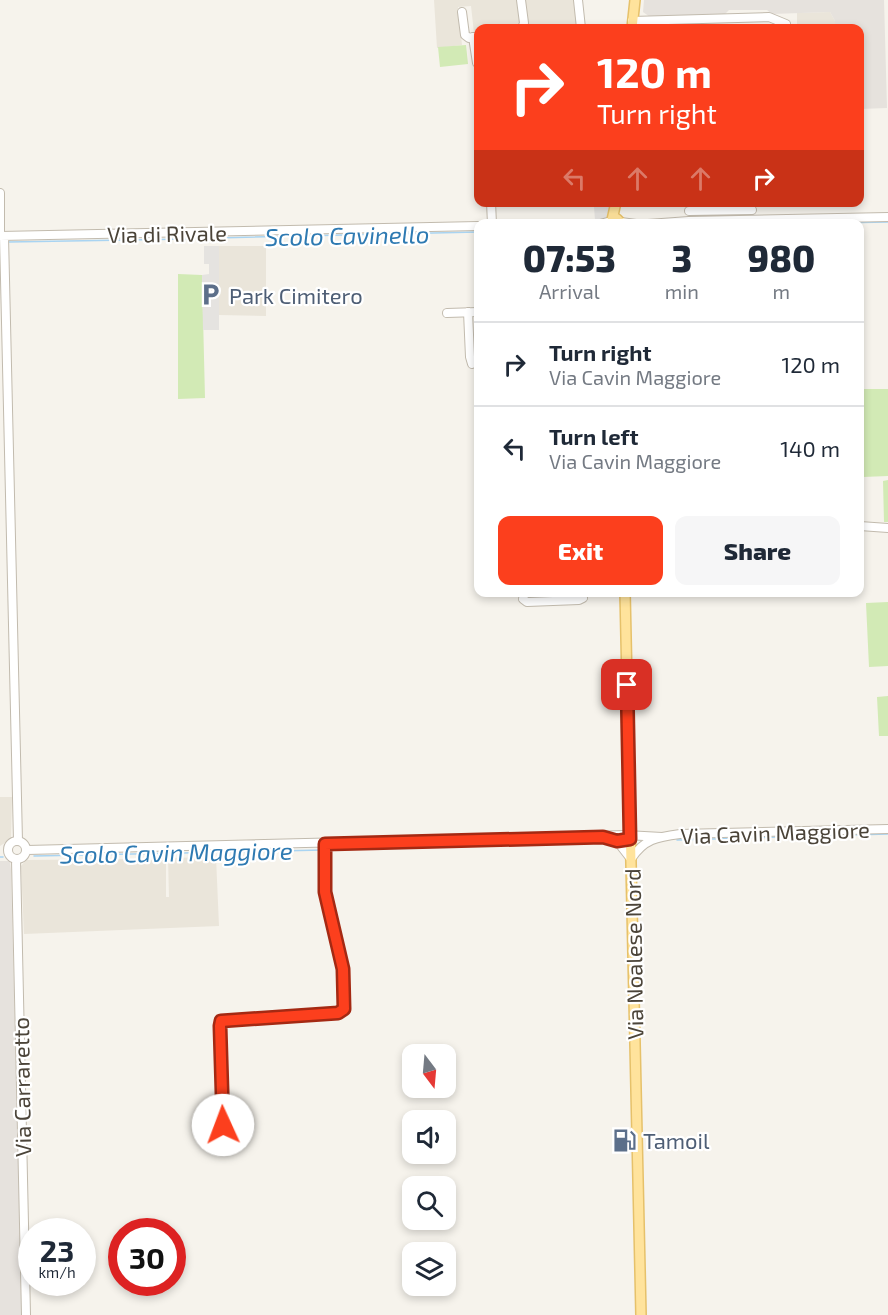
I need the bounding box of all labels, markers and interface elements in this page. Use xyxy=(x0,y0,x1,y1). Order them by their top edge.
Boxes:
text: 120 m xyxy=(597,46,712,96)
icon: right xyxy=(498,48,576,126)
text: Turn right xyxy=(597,97,717,129)
icon: left xyxy=(558,162,591,195)
icon: ahead xyxy=(621,162,654,195)
icon: ahead xyxy=(684,162,717,195)
icon: right xyxy=(747,162,780,195)
street label: Via di Rivale xyxy=(107,219,227,247)
water label: Scolo Cavinello xyxy=(264,219,430,251)
text: 07:53 xyxy=(523,236,616,279)
text: 3 xyxy=(671,236,692,279)
text: 980 xyxy=(748,236,815,279)
text: Arrival xyxy=(539,279,600,303)
text: min xyxy=(665,279,699,303)
text: m xyxy=(773,279,790,303)
parking icon: Park Cimitero xyxy=(198,282,224,308)
place label: Park Cimitero xyxy=(229,282,363,308)
text: Turn right xyxy=(549,339,651,365)
icon: right xyxy=(498,348,531,381)
text: 120 m xyxy=(781,351,840,377)
text: Via Cavin Maggiore xyxy=(549,365,721,389)
text: Turn left xyxy=(549,423,638,449)
icon: left xyxy=(498,432,531,465)
text: 140 m xyxy=(780,435,840,461)
text: Via Cavin Maggiore xyxy=(549,449,721,473)
button: Exit xyxy=(498,516,663,585)
button: Share xyxy=(675,516,840,585)
pin xyxy=(601,659,652,710)
icon: arrive xyxy=(610,668,643,701)
street label: Via Cavin Maggiore xyxy=(680,816,870,848)
water label: Scolo Cavin Maggiore xyxy=(59,835,293,869)
street label: Via Noalese Nord xyxy=(619,868,647,1040)
street label: Via Carraretto xyxy=(7,1017,35,1157)
north arrow xyxy=(402,1044,456,1098)
map controls xyxy=(402,1044,456,1296)
position arrow xyxy=(191,1093,255,1157)
button: sound xyxy=(402,1110,456,1164)
fuel station icon: Tamoil xyxy=(612,1127,638,1153)
place label: Tamoil xyxy=(643,1127,710,1153)
button: search xyxy=(402,1176,456,1230)
speed limit sign: 30 xyxy=(108,1218,186,1296)
text: 23 xyxy=(40,1232,74,1268)
button: layers xyxy=(402,1242,456,1296)
text: km/h xyxy=(38,1263,76,1281)

